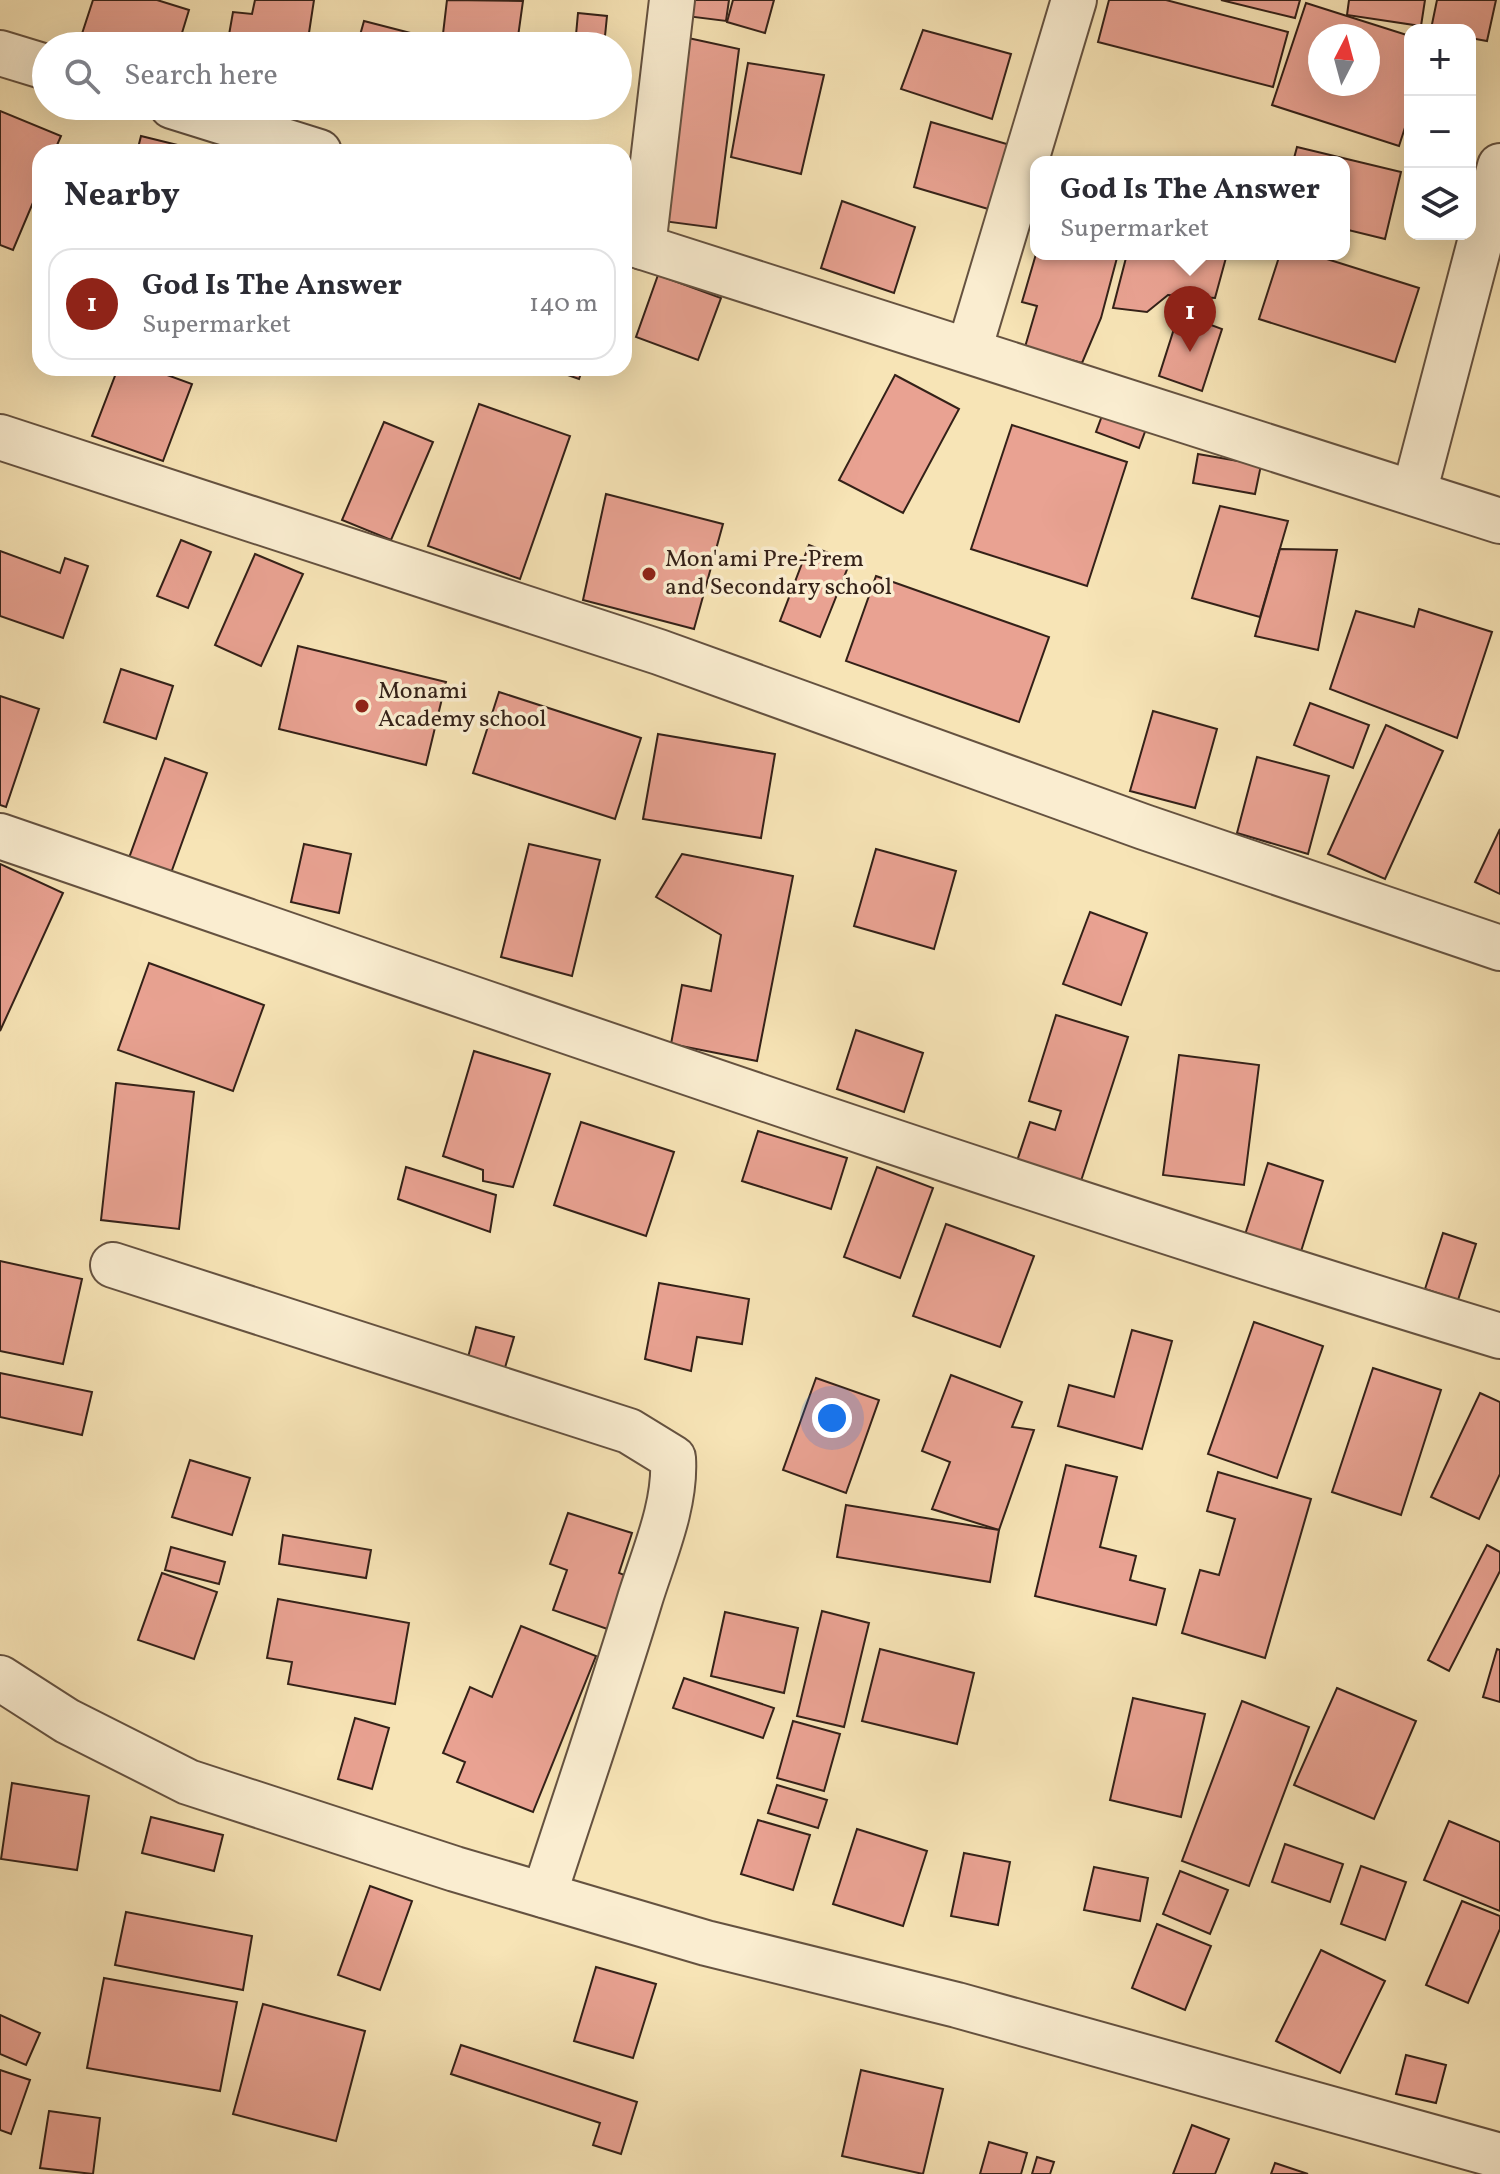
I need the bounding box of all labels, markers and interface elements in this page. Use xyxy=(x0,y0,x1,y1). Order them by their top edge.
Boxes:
north arrow xyxy=(1308,24,1380,96)
map controls xyxy=(1404,24,1476,240)
button: + xyxy=(1404,24,1476,96)
search box xyxy=(32,32,632,120)
icon: search xyxy=(60,54,104,98)
text: Search here xyxy=(124,55,278,97)
button: − xyxy=(1404,96,1476,168)
popup xyxy=(1030,156,1350,260)
button: layers xyxy=(1404,168,1476,240)
text: God Is The Answer xyxy=(1060,169,1320,211)
text: Nearby xyxy=(64,173,180,220)
text: Supermarket xyxy=(1060,211,1209,247)
text: God Is The Answer xyxy=(142,265,402,307)
text: 1 xyxy=(87,286,97,322)
text: 140 m xyxy=(529,286,598,322)
pin: 1 xyxy=(1164,286,1216,352)
text: Supermarket xyxy=(142,307,291,343)
place label: Mon'ami Pre-Prem and Secondary school xyxy=(665,543,892,605)
marker: Mon'ami Pre-Prem and Secondary school xyxy=(640,565,658,583)
place label: Monami Academy school xyxy=(378,675,547,737)
marker: Monami Academy school xyxy=(353,697,371,715)
your location xyxy=(812,1398,852,1438)

